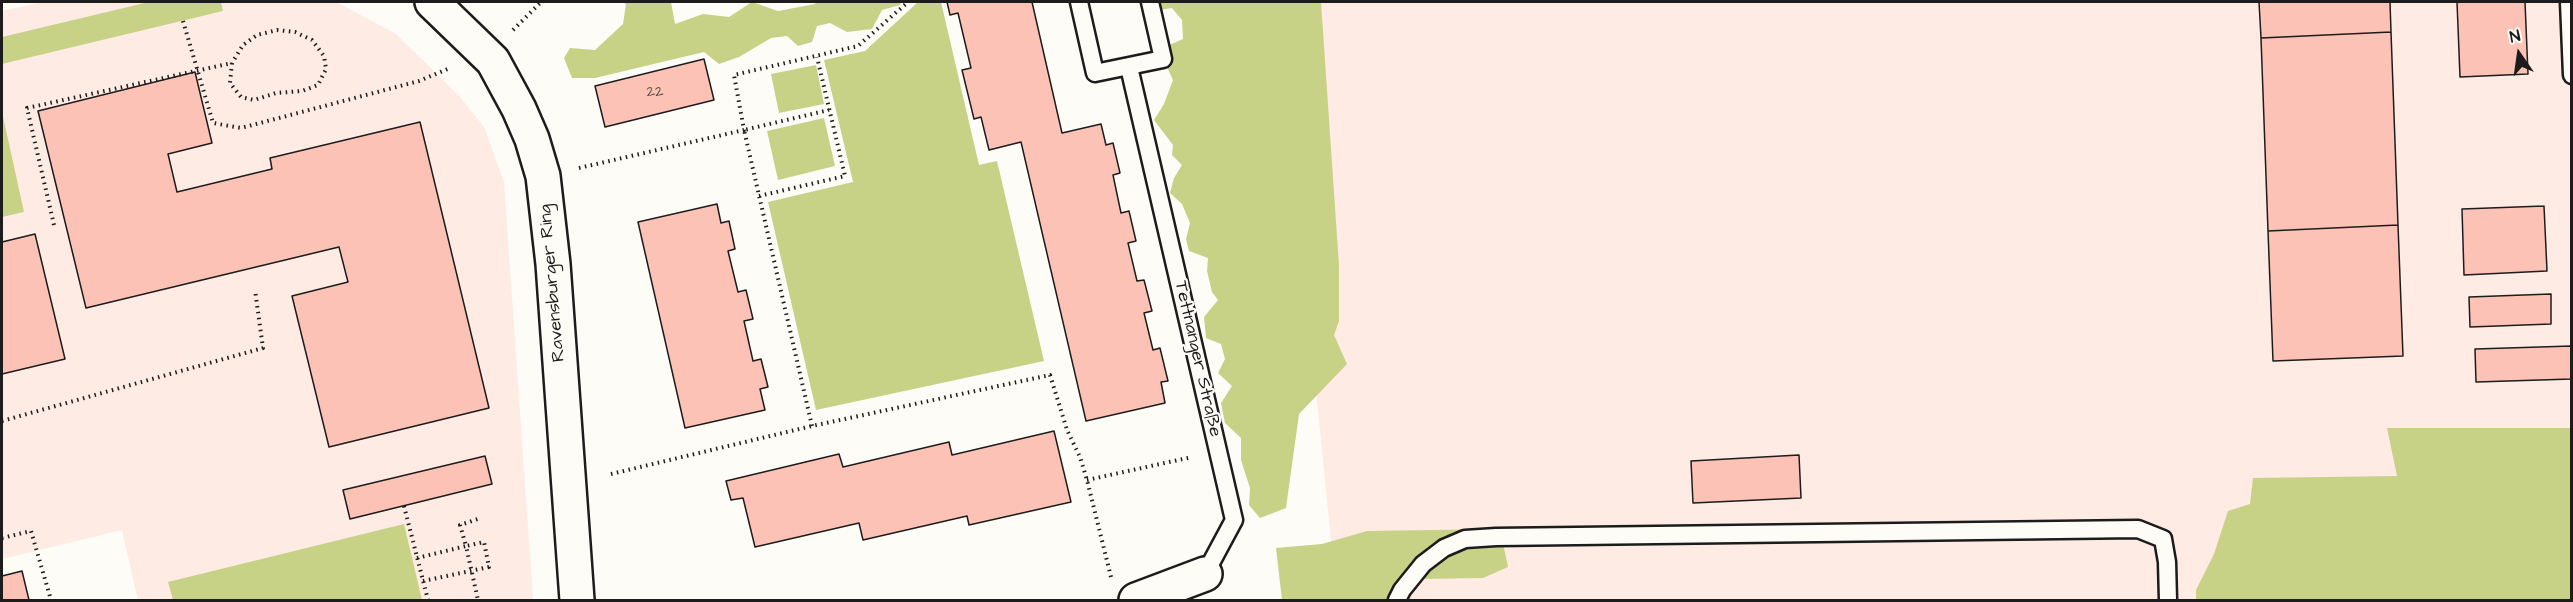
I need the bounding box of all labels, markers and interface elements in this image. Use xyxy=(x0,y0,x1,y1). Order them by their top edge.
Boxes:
north arrow xyxy=(2489,24,2549,84)
text: N xyxy=(2508,25,2522,48)
house number: 22 xyxy=(646,84,664,102)
street label: Ravensburger Ring xyxy=(535,203,571,363)
street label: Tettnanger Straße xyxy=(1169,279,1225,439)

